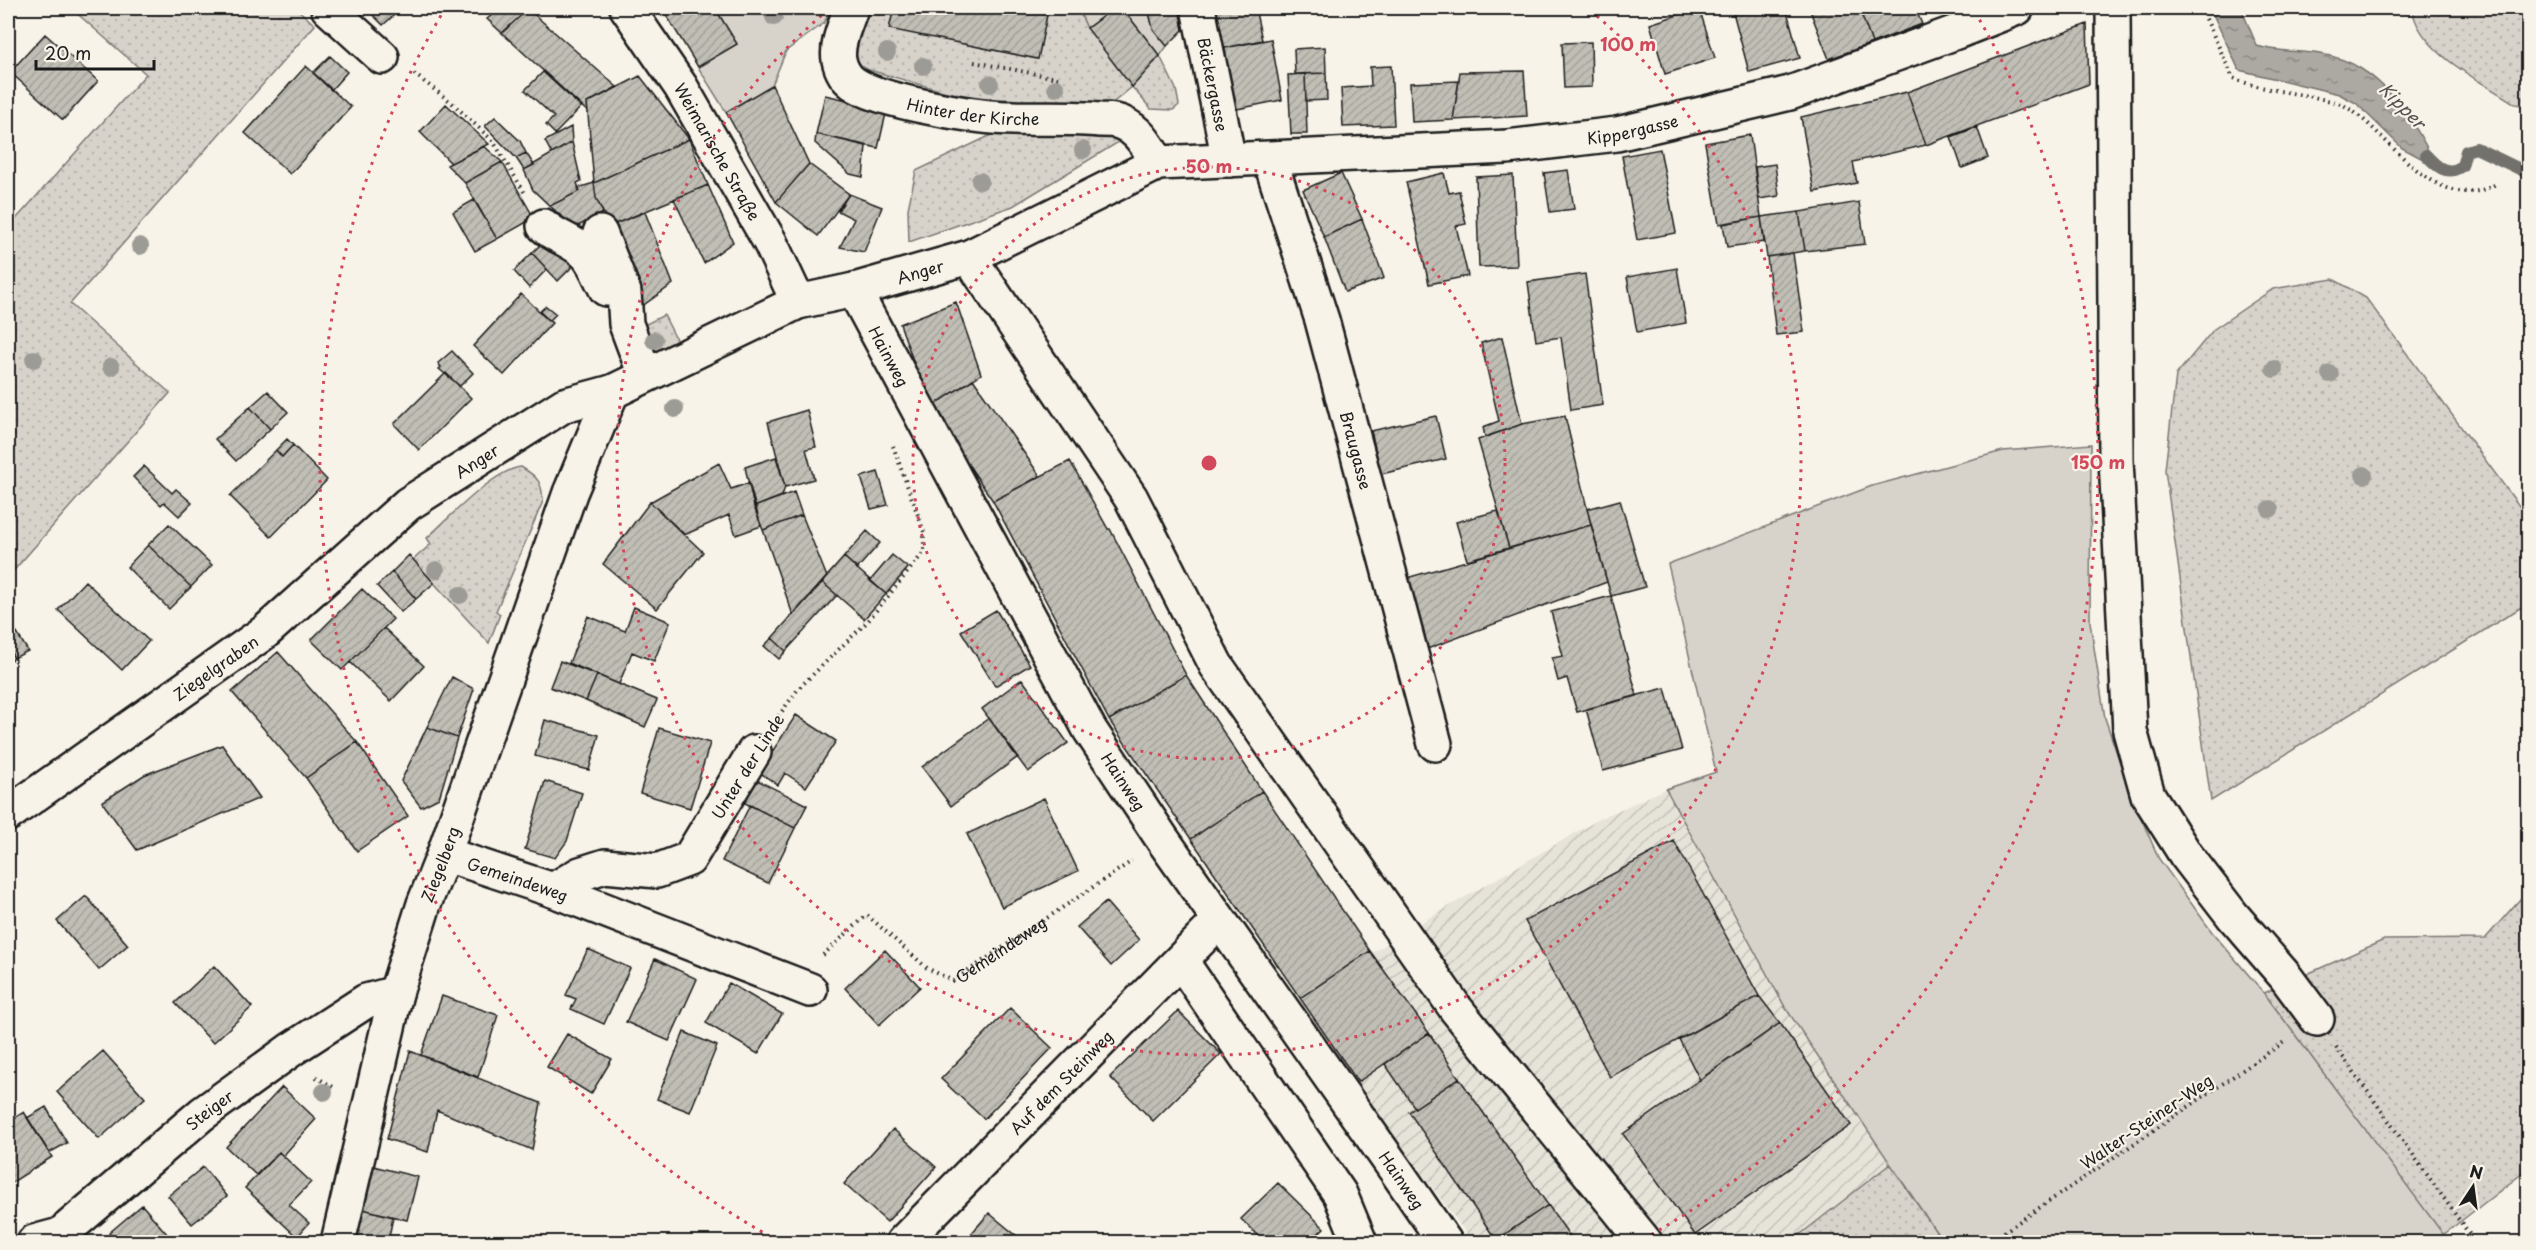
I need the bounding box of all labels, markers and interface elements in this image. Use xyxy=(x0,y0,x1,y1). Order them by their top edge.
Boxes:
text: 100 m xyxy=(1600,30,1656,57)
scale bar xyxy=(36,33,154,71)
street label: Bäckergasse xyxy=(1192,35,1235,134)
text: 20 m xyxy=(45,39,91,66)
water label: Kipper xyxy=(2374,76,2434,136)
street label: Weimarische Straße xyxy=(669,78,767,225)
street label: Hinter der Kirche xyxy=(905,91,1039,130)
street label: Kippergasse xyxy=(1585,108,1681,150)
text: 50 m xyxy=(1186,152,1232,179)
street label: Anger xyxy=(894,253,947,289)
street label: Hainweg xyxy=(863,321,916,391)
street label: Braugasse xyxy=(1335,408,1379,492)
street label: Anger xyxy=(450,437,504,484)
text: 150 m xyxy=(2071,448,2125,475)
centre of rings xyxy=(1199,453,1219,473)
street label: Ziegelgraben xyxy=(168,629,263,706)
street label: Unter der Linde xyxy=(705,708,789,823)
street label: Hainweg xyxy=(1096,747,1152,816)
street label: Ziegelberg xyxy=(414,823,465,905)
street label: Gemeindeweg xyxy=(464,851,572,907)
street label: Gemeindeweg xyxy=(950,910,1051,988)
street label: Auf dem Steinweg xyxy=(1004,1024,1118,1139)
street label: Walter-Steiner-Weg xyxy=(2075,1068,2217,1174)
street label: Steiger xyxy=(180,1083,238,1135)
street label: Hainweg xyxy=(1374,1146,1431,1214)
north arrow xyxy=(2443,1157,2503,1217)
text: N xyxy=(2468,1158,2485,1185)

